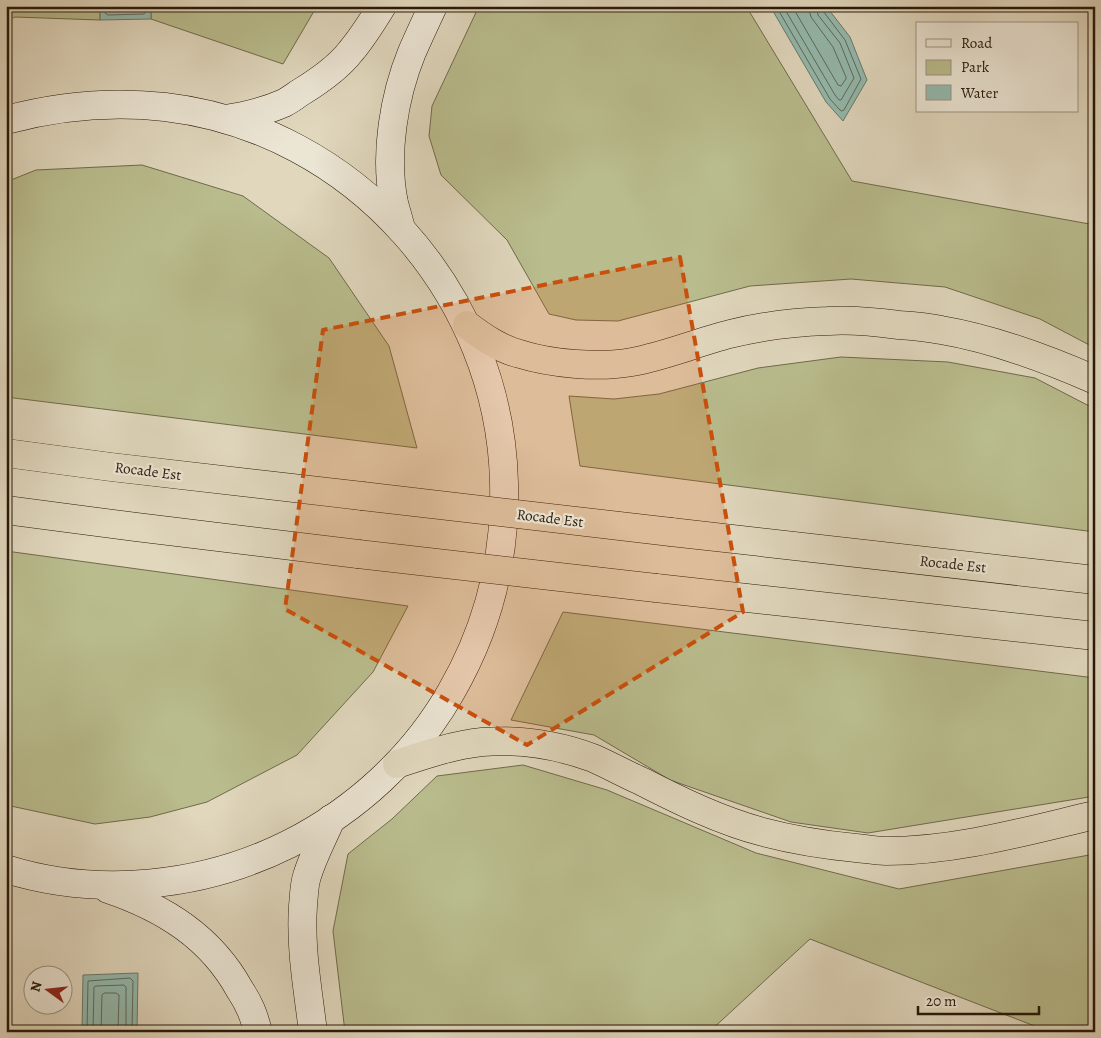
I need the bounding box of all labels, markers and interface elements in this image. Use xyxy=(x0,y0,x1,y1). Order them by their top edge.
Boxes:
legend xyxy=(916,22,1078,112)
text: Road xyxy=(961,33,993,53)
text: Park xyxy=(961,57,990,77)
text: Water xyxy=(960,83,998,103)
street label: Rocade Est xyxy=(114,457,183,485)
street label: Rocade Est xyxy=(516,504,585,532)
street label: Rocade Est xyxy=(919,551,987,577)
north arrow xyxy=(22,966,72,1016)
text: N xyxy=(25,979,46,994)
scale bar xyxy=(918,983,1040,1015)
text: 20 m xyxy=(926,991,957,1011)

